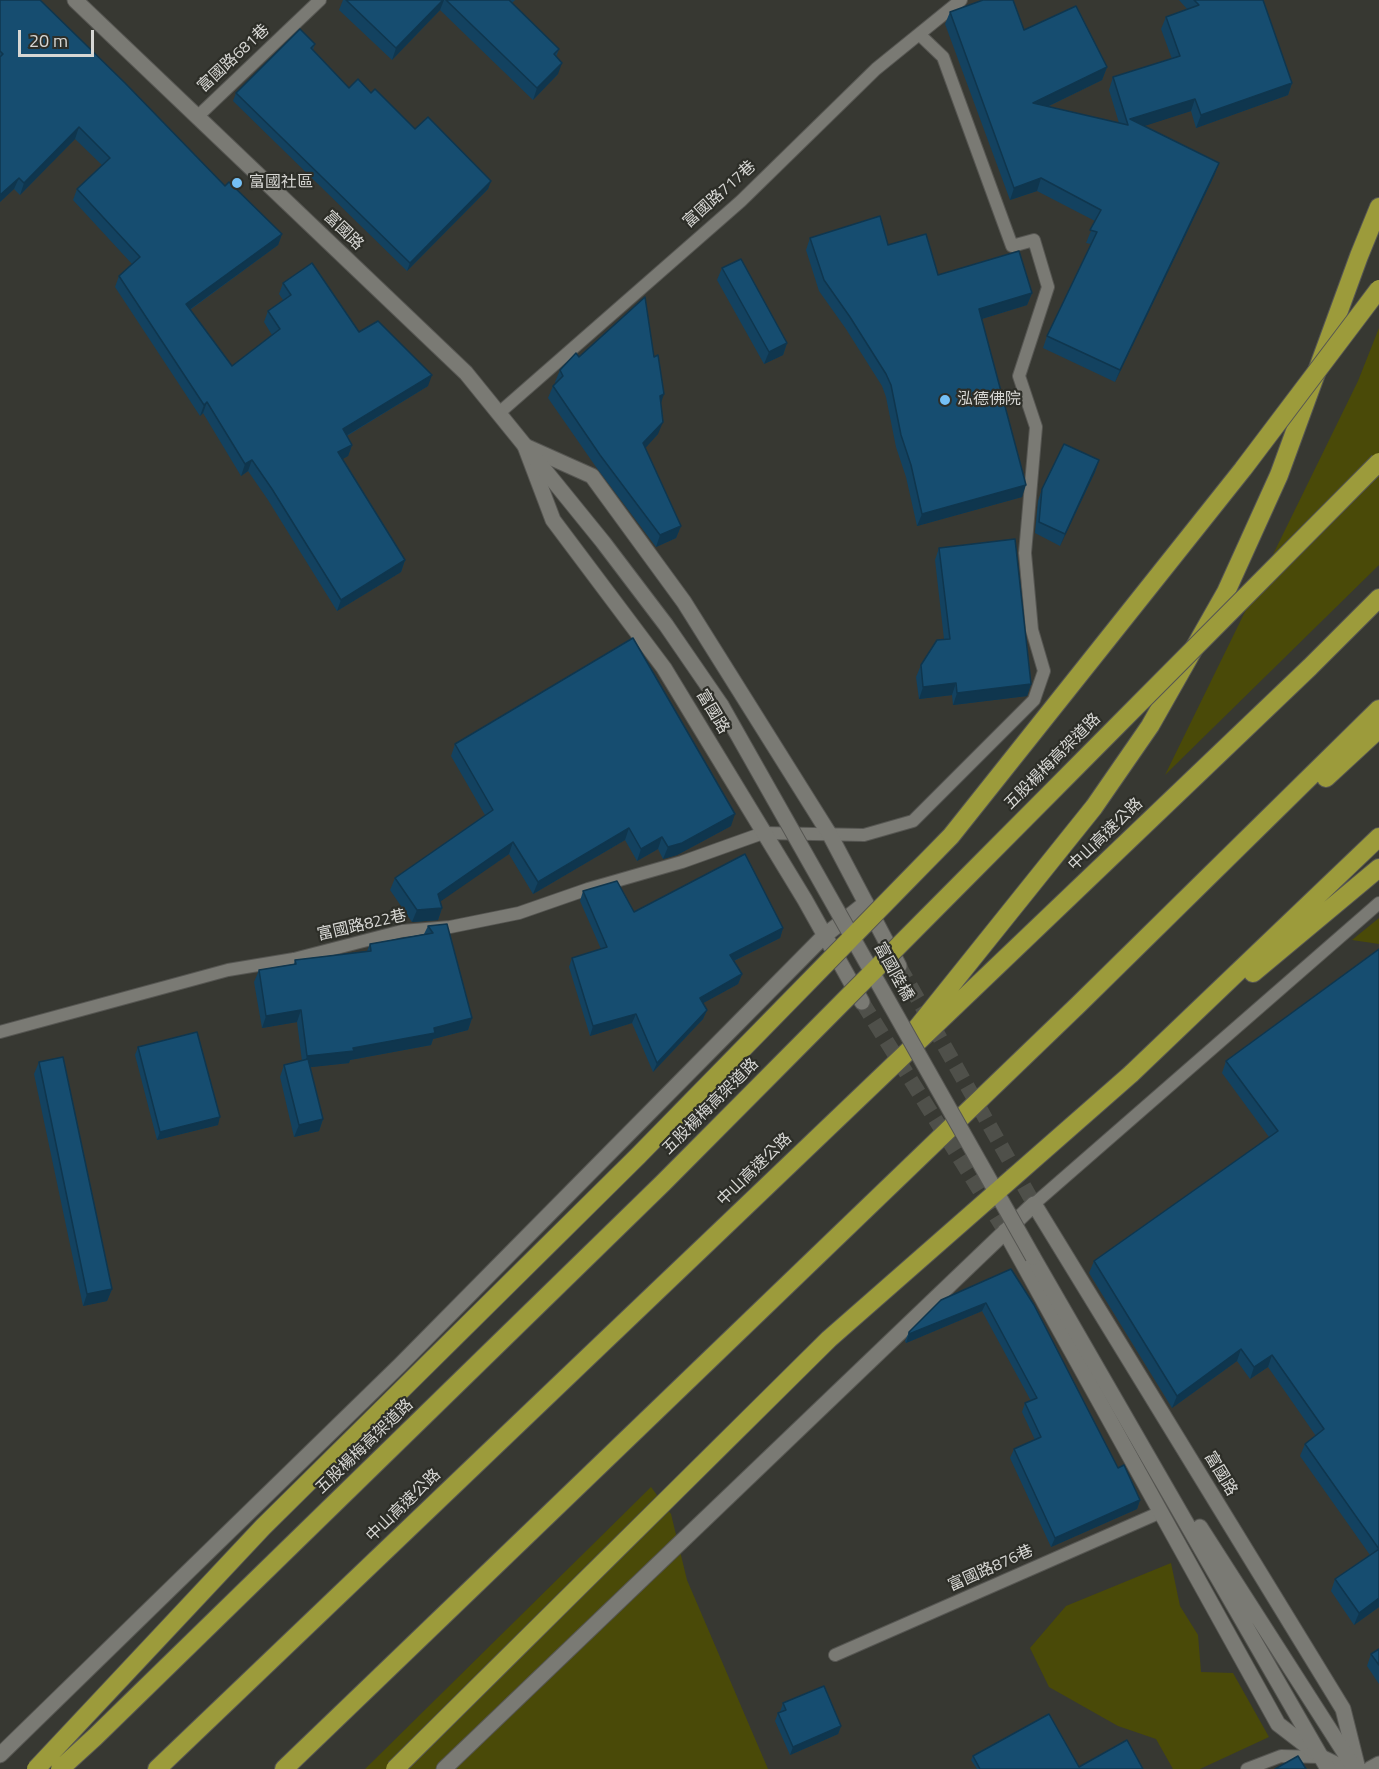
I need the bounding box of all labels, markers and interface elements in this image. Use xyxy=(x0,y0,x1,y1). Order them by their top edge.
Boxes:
scale bar xyxy=(21,18,98,56)
street label: 富國路681巷 xyxy=(194,21,274,97)
text: 20 m xyxy=(29,27,68,54)
street label: 富國路717巷 xyxy=(680,157,760,233)
place label: 富國社區 xyxy=(249,173,313,193)
marker: 富國社區 xyxy=(230,176,244,190)
street label: 富國路 xyxy=(319,207,367,255)
place label: 泓德佛院 xyxy=(957,390,1021,410)
marker: 泓德佛院 xyxy=(938,393,952,407)
street label: 富國路 xyxy=(691,686,733,738)
street label: 五股楊梅高架道路 xyxy=(1001,710,1105,814)
street label: 中山高速公路 xyxy=(1065,795,1147,875)
street label: 富國路822巷 xyxy=(316,906,408,946)
street label: 富國陸橋 xyxy=(869,939,917,1005)
street label: 五股楊梅高架道路 xyxy=(659,1055,763,1159)
street label: 中山高速公路 xyxy=(714,1130,796,1210)
street label: 五股楊梅高架道路 xyxy=(312,1396,418,1498)
street label: 富國路 xyxy=(1199,1448,1241,1500)
street label: 中山高速公路 xyxy=(363,1466,445,1546)
street label: 富國路876巷 xyxy=(946,1542,1036,1596)

